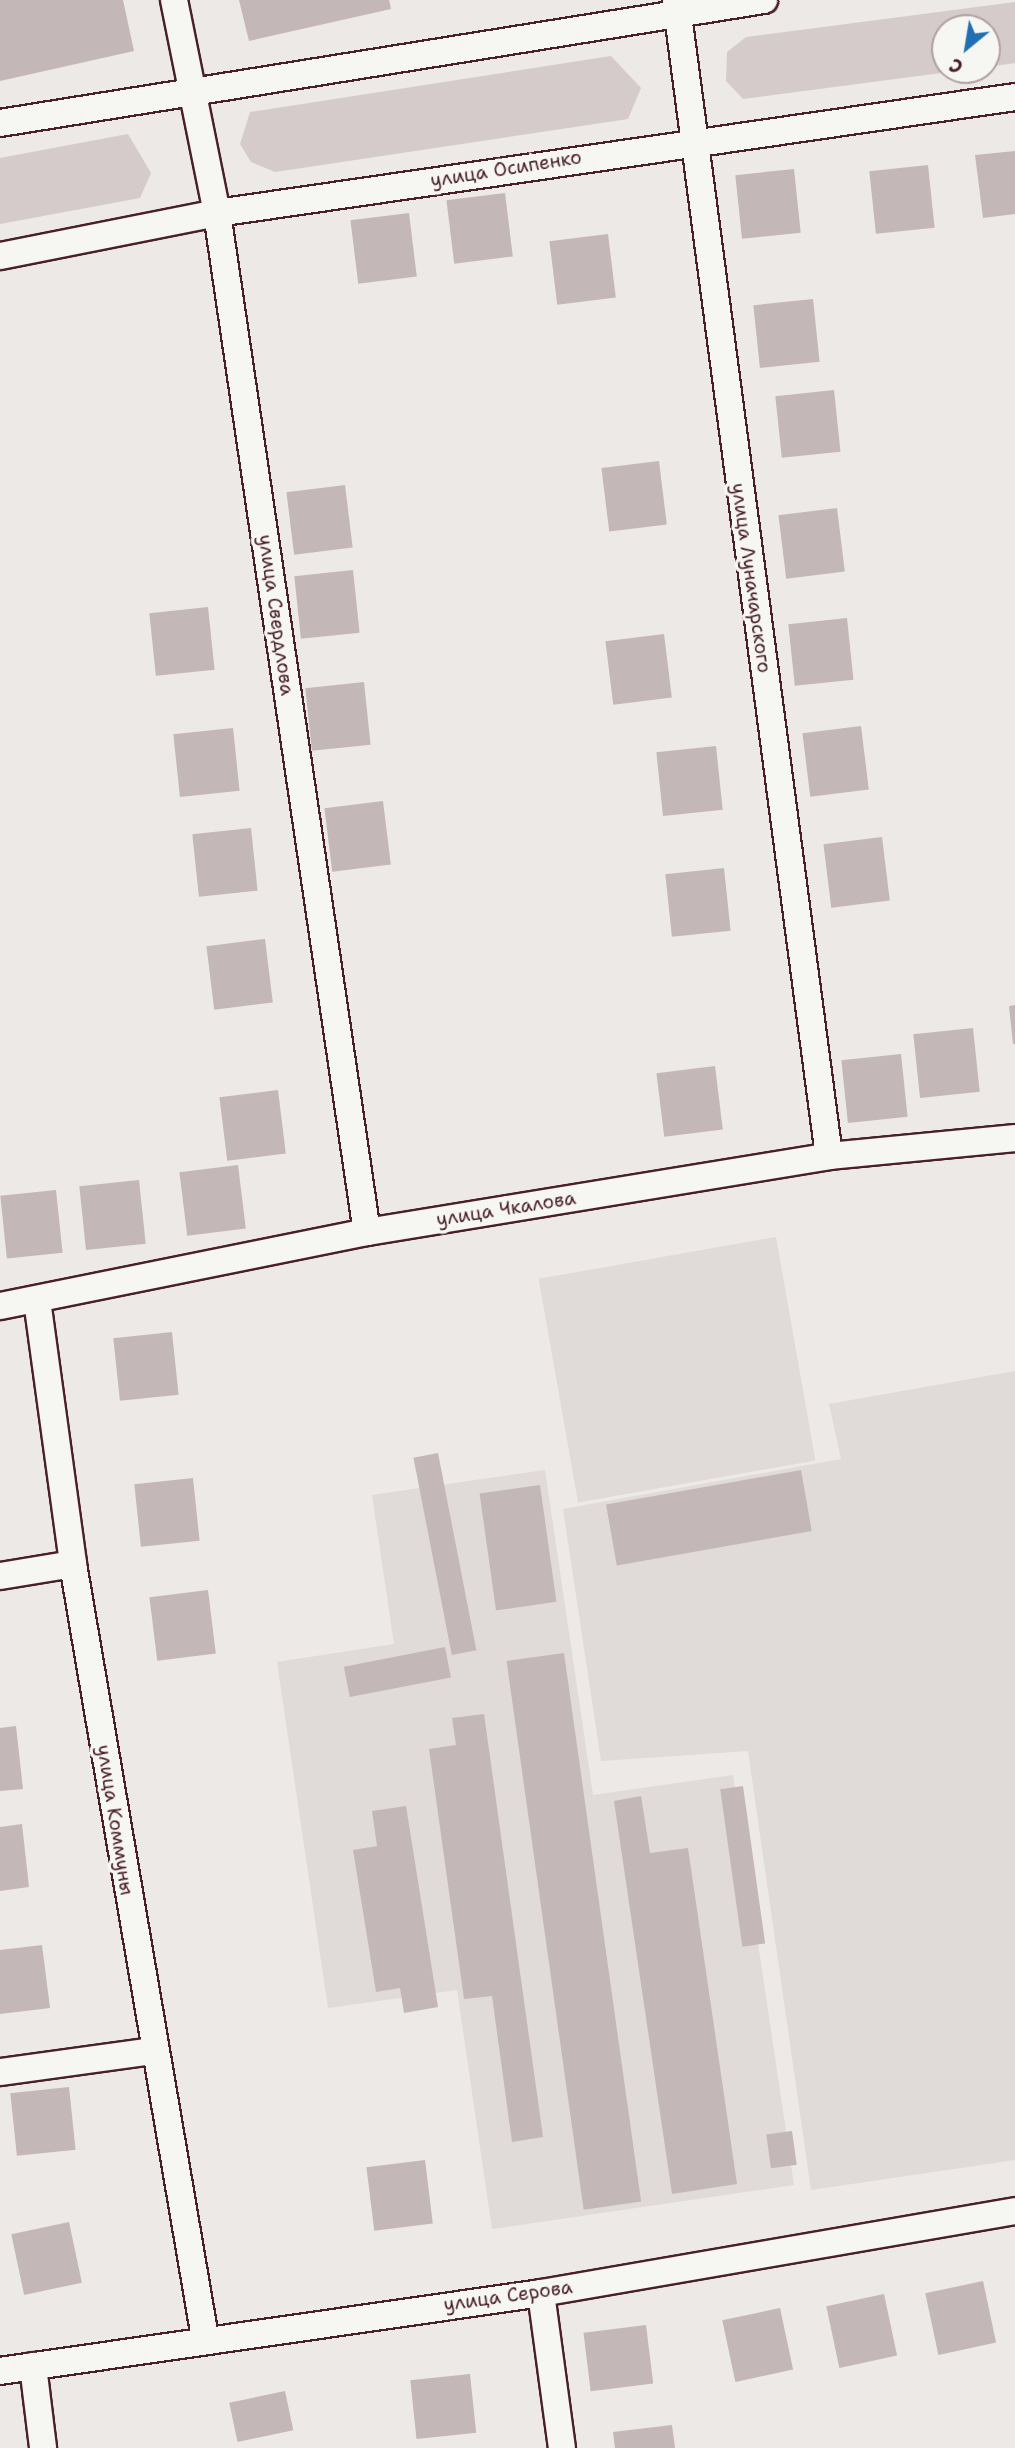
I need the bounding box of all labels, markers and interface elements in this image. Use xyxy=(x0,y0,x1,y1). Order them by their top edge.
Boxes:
north arrow xyxy=(931,14,1001,84)
text: С xyxy=(945,52,968,80)
street label: улица Осипенко xyxy=(429,146,583,192)
street label: улица Луначарского xyxy=(726,482,776,674)
street label: улица Свердлова xyxy=(253,533,299,697)
street label: улица Чкалова xyxy=(435,1187,577,1231)
street label: улица Коммуны xyxy=(92,1743,138,1897)
street label: улица Серова xyxy=(442,2276,574,2316)

